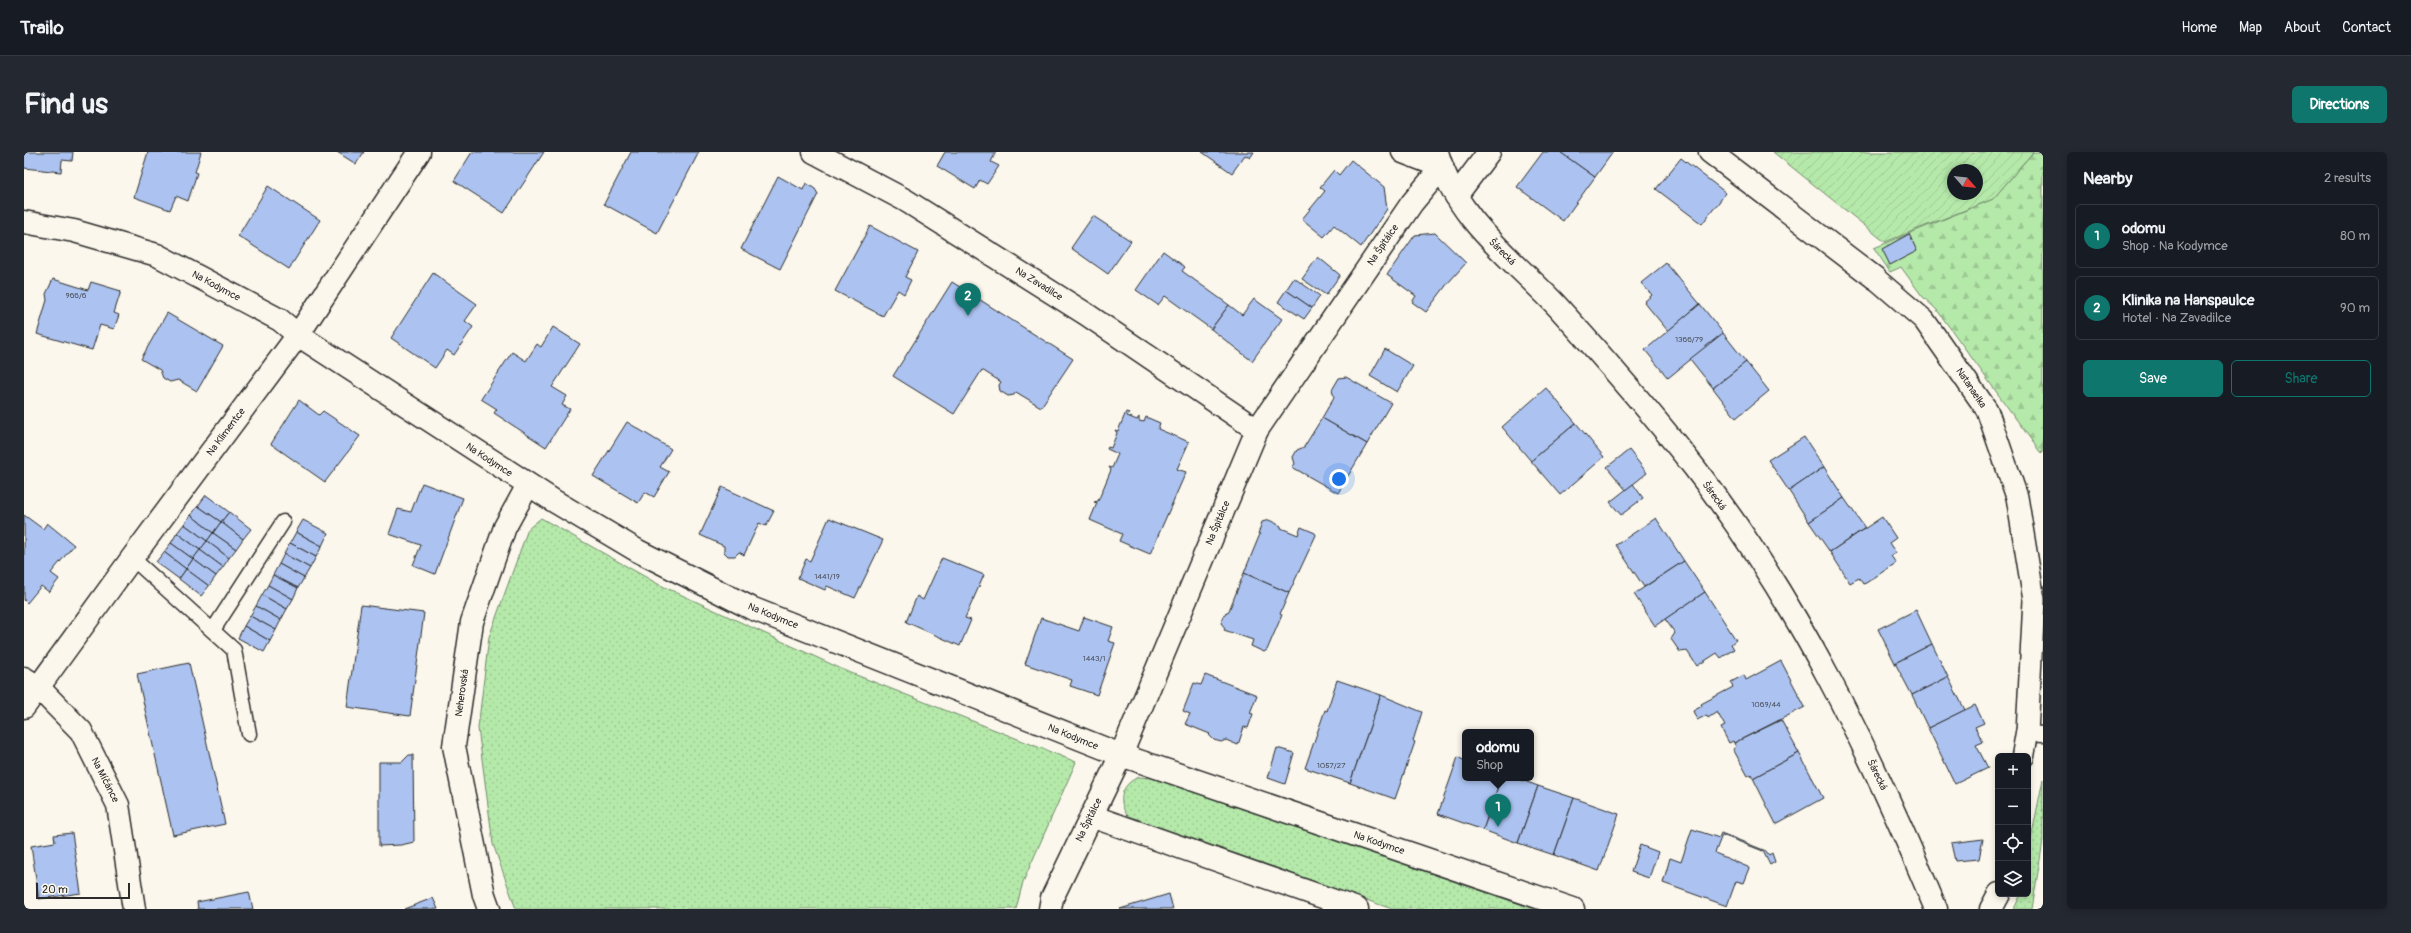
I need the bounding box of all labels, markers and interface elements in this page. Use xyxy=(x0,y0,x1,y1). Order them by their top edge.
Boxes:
text: Trailo xyxy=(20,16,64,40)
text: Home xyxy=(2182,19,2217,36)
text: Map xyxy=(2239,19,2262,36)
text: About xyxy=(2284,19,2320,36)
text: Contact xyxy=(2342,19,2391,36)
button: Directions xyxy=(2292,86,2387,123)
text: Find us xyxy=(24,87,108,122)
north arrow xyxy=(1947,164,1983,200)
text: Nearby xyxy=(2083,168,2132,189)
text: 2 results xyxy=(2324,170,2371,186)
text: odomu xyxy=(2122,219,2166,238)
street label: Na Špitálce xyxy=(1363,221,1401,268)
text: 1 xyxy=(2094,228,2100,244)
text: 80 m xyxy=(2340,228,2370,244)
street label: Šárecká xyxy=(1486,235,1519,268)
text: Shop · Na Kodymce xyxy=(2122,238,2228,254)
street label: Na Zavadilce xyxy=(1013,265,1065,303)
street label: Na Kodymce xyxy=(190,268,242,304)
pin: 2 xyxy=(955,283,981,316)
house number: 966/6 xyxy=(66,291,87,300)
text: Klinika na Hanspaulce xyxy=(2122,291,2254,310)
text: 2 xyxy=(2093,300,2101,316)
text: 90 m xyxy=(2340,300,2370,316)
text: Hotel · Na Zavadilce xyxy=(2122,310,2231,326)
house number: 1366/79 xyxy=(1675,335,1703,344)
button: Save xyxy=(2083,360,2223,397)
button: Share xyxy=(2231,360,2371,397)
street label: Natanaelka xyxy=(1953,366,1989,411)
street label: Na Klimentce xyxy=(204,406,248,458)
street label: Na Kodymce xyxy=(463,441,515,480)
your location xyxy=(1329,469,1349,489)
street label: Šárecká xyxy=(1700,478,1730,513)
street label: Na Špitálce xyxy=(1201,498,1233,547)
house number: 1441/19 xyxy=(814,572,840,581)
street label: Na Kodymce xyxy=(746,601,800,632)
house number: 1443/1 xyxy=(1083,654,1105,663)
street label: Neherovská xyxy=(453,668,471,718)
house number: 1069/44 xyxy=(1751,700,1781,709)
street label: Na Kodymce xyxy=(1046,722,1100,753)
popup xyxy=(1462,729,1534,781)
text: odomu xyxy=(1476,738,1520,757)
map controls xyxy=(1995,753,2031,897)
button: + xyxy=(1995,753,2031,789)
street label: Na Míčánce xyxy=(89,755,122,805)
text: Shop xyxy=(1476,757,1503,773)
street label: Šárecká xyxy=(1864,757,1892,793)
house number: 1057/27 xyxy=(1317,761,1346,770)
button: − xyxy=(1995,789,2031,825)
pin: 1 xyxy=(1485,794,1511,827)
street label: Na Špitálce xyxy=(1071,795,1105,844)
button: locate xyxy=(1995,825,2031,861)
street label: Na Kodymce xyxy=(1352,829,1406,857)
button: layers xyxy=(1995,861,2031,897)
scale bar xyxy=(36,881,130,900)
text: 20 m xyxy=(42,883,68,896)

